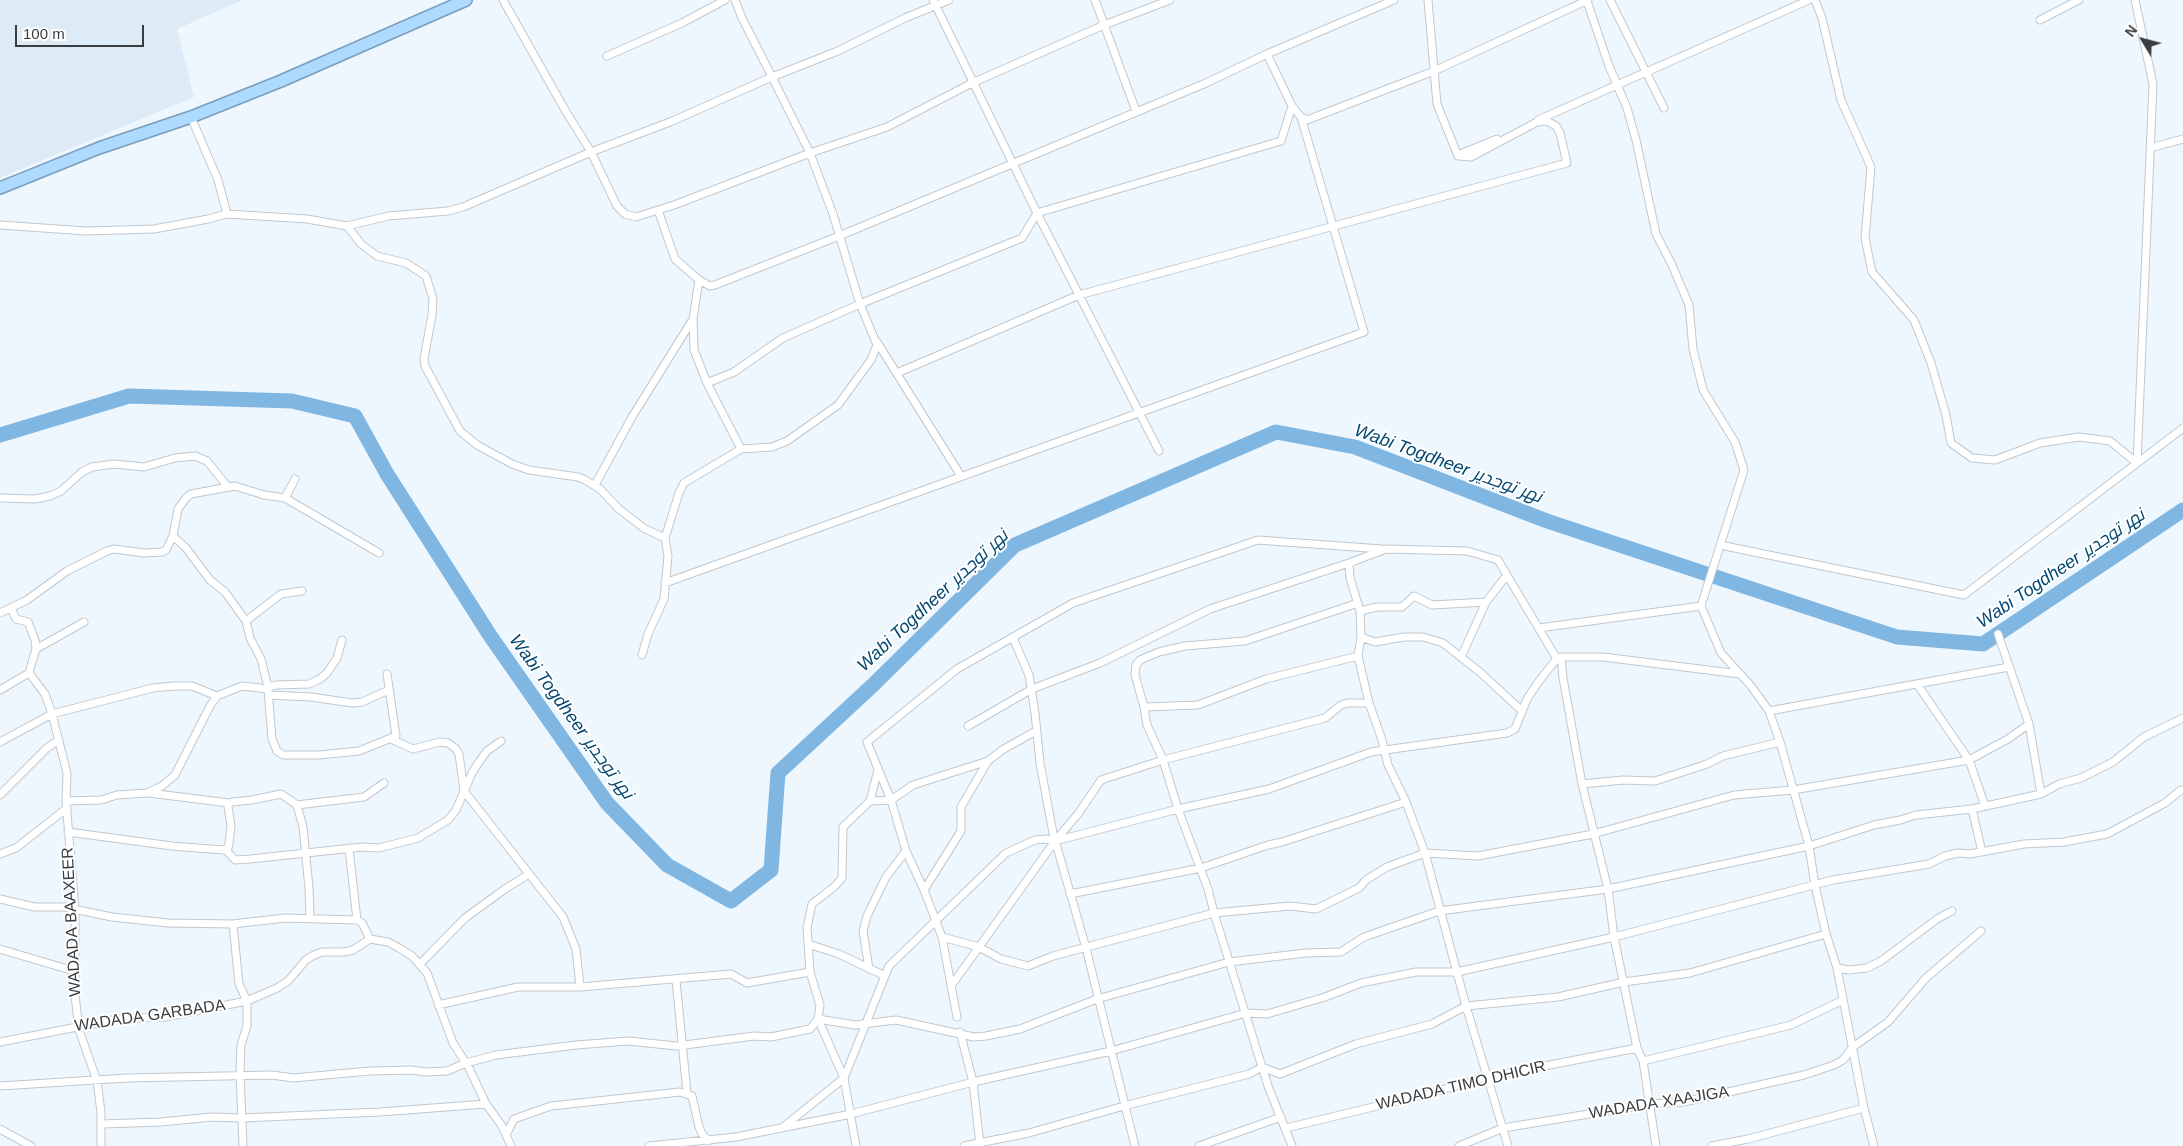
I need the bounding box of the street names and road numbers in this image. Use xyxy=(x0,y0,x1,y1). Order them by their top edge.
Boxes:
street label: WADADA BAAXEER xyxy=(58,847,86,997)
street label: WADADA GARBADA xyxy=(73,996,227,1036)
street label: WADADA TIMO DHICIR xyxy=(1374,1057,1548,1115)
street label: WADADA XAAJIGA xyxy=(1588,1082,1730,1124)

